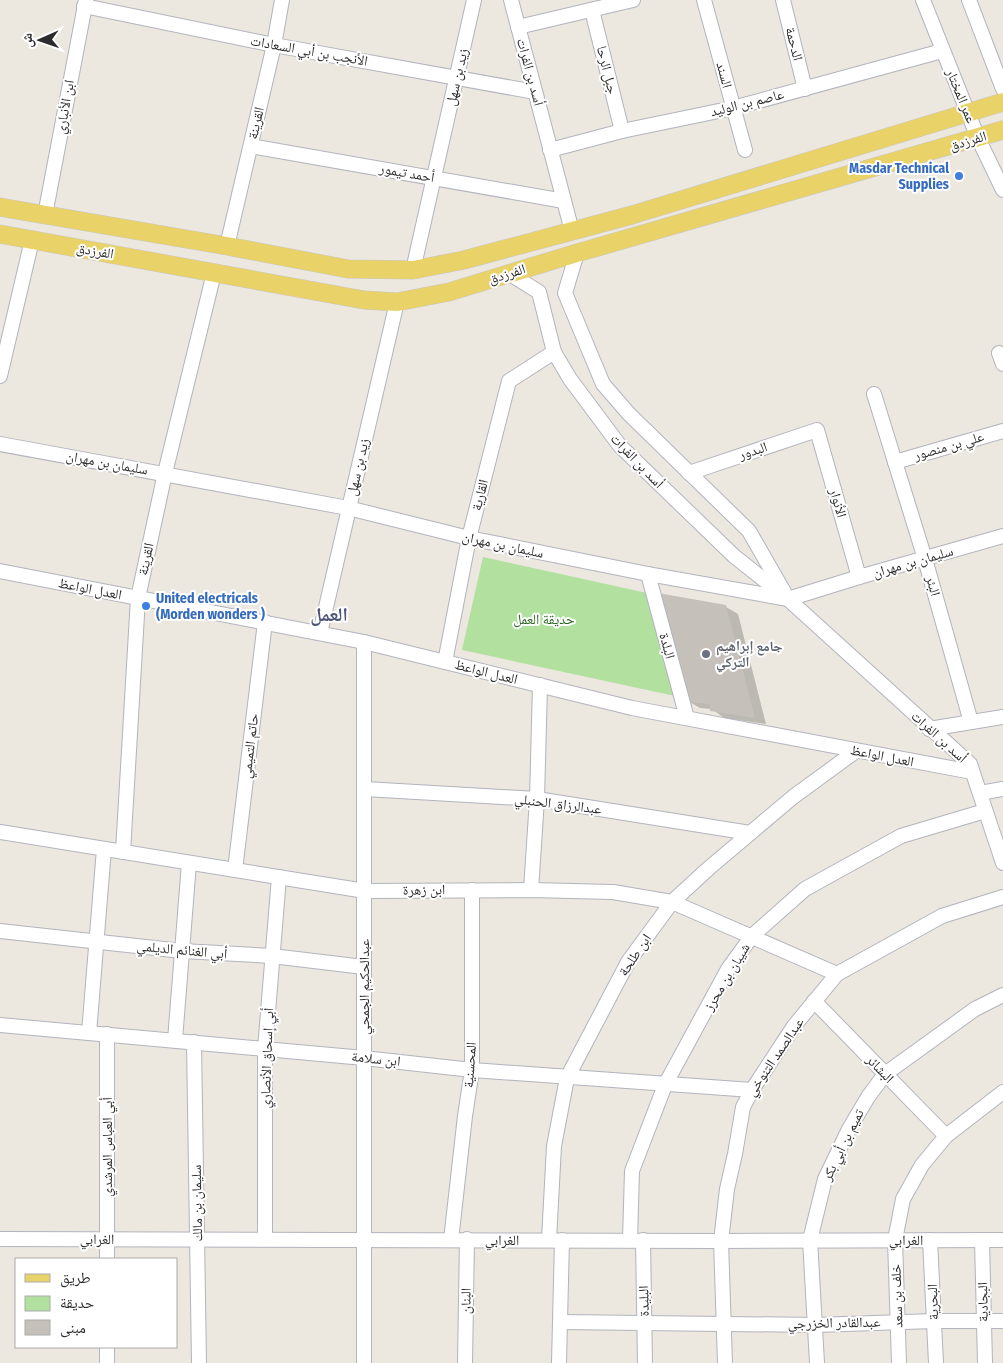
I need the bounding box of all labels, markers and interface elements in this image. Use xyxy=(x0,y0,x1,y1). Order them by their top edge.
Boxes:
north arrow xyxy=(15,15,65,65)
street label: الدحمة xyxy=(782,25,806,63)
street label: الأنجب بن أبي السعادات xyxy=(249,32,369,72)
text: ش xyxy=(19,33,36,48)
street label: أسد بن الفرات xyxy=(513,36,547,108)
street label: جبل الرحا xyxy=(593,44,621,96)
street label: زيد بن سهل xyxy=(442,47,472,107)
street label: السند xyxy=(712,60,736,90)
street label: عمر المختار xyxy=(942,65,980,126)
street label: ابن الأنباري xyxy=(52,79,81,136)
street label: عاصم بن الوليد xyxy=(708,86,786,121)
street label: القرينة xyxy=(244,105,268,141)
street label: الفرزدق xyxy=(948,128,988,154)
street label: أحمد تيمور xyxy=(377,160,436,186)
place label: Masdar Technical Supplies xyxy=(849,160,949,193)
marker: Masdar Technical Supplies xyxy=(953,170,965,182)
street label: الفرزدق xyxy=(75,239,115,263)
street label: الفرزدق xyxy=(487,260,527,288)
street label: علي بن منصور xyxy=(911,428,987,467)
street label: أسد بن الفرات xyxy=(607,430,667,492)
street label: زيد بن سهل xyxy=(343,437,373,497)
street label: البدور xyxy=(736,438,769,464)
street label: سليمان بن مهران xyxy=(65,447,149,479)
street label: القارية xyxy=(468,478,492,512)
street label: الأنوار xyxy=(825,485,850,520)
street label: سليمان بن مهران xyxy=(461,528,545,562)
street label: القرينة xyxy=(134,541,158,577)
street label: سليمان بن مهران xyxy=(871,542,955,582)
street label: البئر xyxy=(922,573,944,598)
street label: العدل الواعظ xyxy=(57,575,123,603)
place label: United electricals (Morden wonders ) xyxy=(156,590,265,623)
marker: United electricals (Morden wonders ) xyxy=(140,600,152,612)
district label: العمل xyxy=(310,603,348,626)
park label: حديقة العمل xyxy=(513,611,575,628)
street label: البلدة xyxy=(655,631,679,661)
place label: جامع إبراهيم التركي xyxy=(716,638,783,673)
marker: جامع إبراهيم التركي xyxy=(700,648,712,660)
street label: العدل الواعظ xyxy=(453,656,519,688)
street label: أسد بن الفرات xyxy=(908,707,970,767)
street label: حاتم التميمي xyxy=(238,712,265,780)
street label: العدل الواعظ xyxy=(849,742,915,770)
street label: عبدالرزاق الحنبلي xyxy=(513,790,603,820)
street label: ابن زهرة xyxy=(403,881,445,899)
street label: ابن طلحة xyxy=(615,931,655,979)
street label: أبي الغنائم الديلمي xyxy=(136,938,228,965)
street label: عبدالحكيم الجمحي xyxy=(356,939,375,1035)
street label: شيبان بن محرز xyxy=(700,940,754,1015)
street label: أبي إسحاق الأنصاري xyxy=(257,1007,280,1109)
street label: عبدالصمد التنوخي xyxy=(742,1014,810,1101)
street label: المحسنية xyxy=(460,1041,480,1089)
street label: ابن سلامة xyxy=(351,1048,401,1070)
street label: البشائر xyxy=(862,1051,897,1087)
street label: أبي العباس المرشدي xyxy=(99,1097,118,1197)
street label: تميم بن أبي بكر xyxy=(818,1106,870,1186)
street label: سليمان بن مالك xyxy=(188,1164,206,1242)
street label: الغرابي xyxy=(80,1231,114,1250)
street label: الغرابي xyxy=(485,1232,519,1251)
street label: الغرابي xyxy=(889,1232,923,1251)
legend xyxy=(15,1258,178,1348)
street label: خلف بن سعد xyxy=(887,1264,907,1328)
text: طريق xyxy=(60,1269,91,1288)
street label: البجادية xyxy=(974,1282,992,1322)
street label: البحرية xyxy=(924,1283,942,1321)
street label: البليدة xyxy=(635,1285,653,1317)
street label: البنان xyxy=(457,1288,475,1314)
text: حديقة xyxy=(60,1294,95,1312)
street label: عبدالقادر الخزرجي xyxy=(787,1314,881,1335)
text: مبنى xyxy=(60,1319,86,1338)

